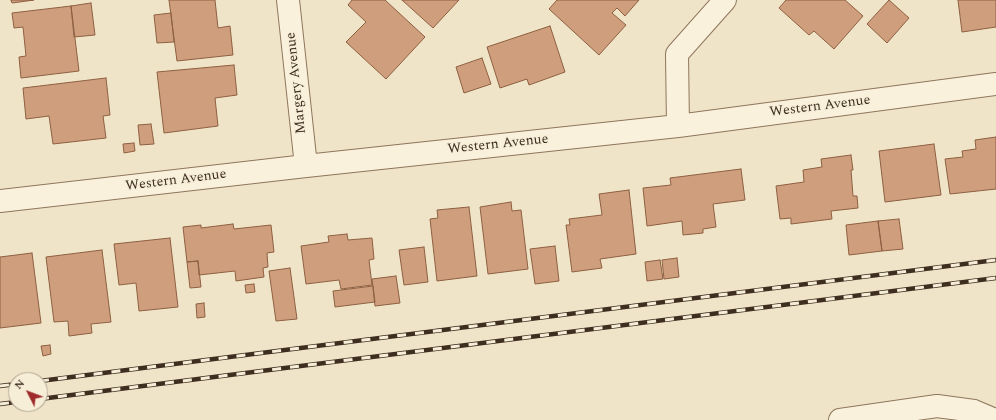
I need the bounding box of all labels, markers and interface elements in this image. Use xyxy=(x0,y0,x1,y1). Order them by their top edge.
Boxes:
street label: Margery Avenue xyxy=(283,31,311,135)
street label: Western Avenue xyxy=(769,92,871,122)
street label: Western Avenue xyxy=(447,131,549,159)
street label: Western Avenue xyxy=(125,166,227,196)
north arrow xyxy=(8,372,48,412)
text: N xyxy=(10,375,29,393)

